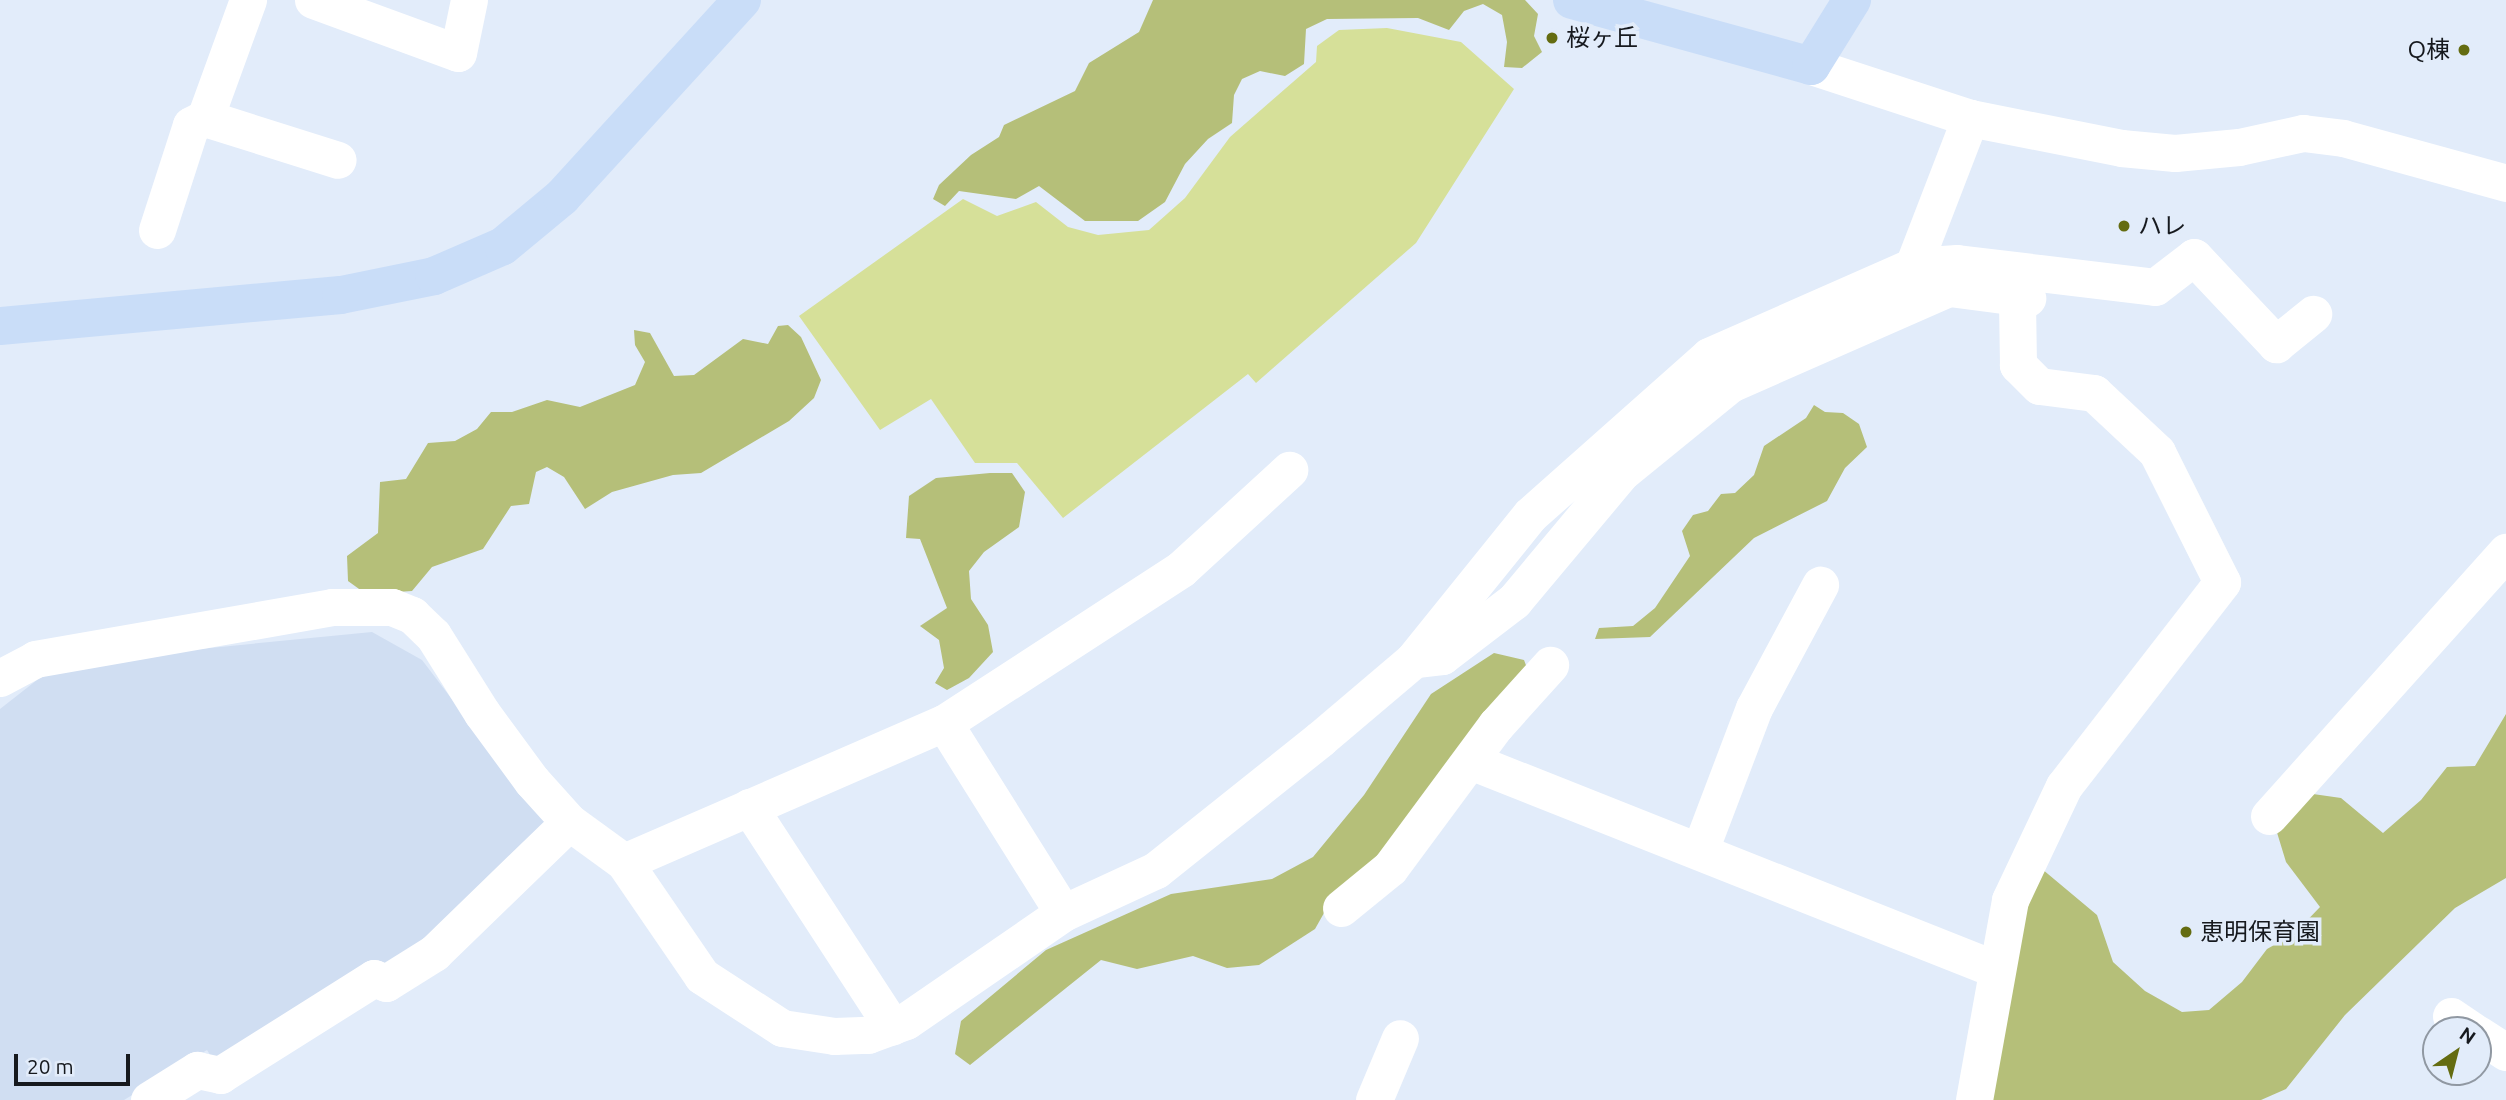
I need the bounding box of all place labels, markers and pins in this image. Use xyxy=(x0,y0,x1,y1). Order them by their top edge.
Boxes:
place label: 桜ヶ丘 xyxy=(1566,24,1638,52)
marker: 桜ヶ丘 xyxy=(1544,30,1560,46)
place label: Q棟 xyxy=(2407,36,2450,64)
marker: Q棟 xyxy=(2456,42,2472,58)
place label: ハレ xyxy=(2138,212,2186,240)
marker: ハレ xyxy=(2116,218,2132,234)
place label: 恵明保育園 xyxy=(2200,918,2320,946)
marker: 恵明保育園 xyxy=(2178,924,2194,940)

